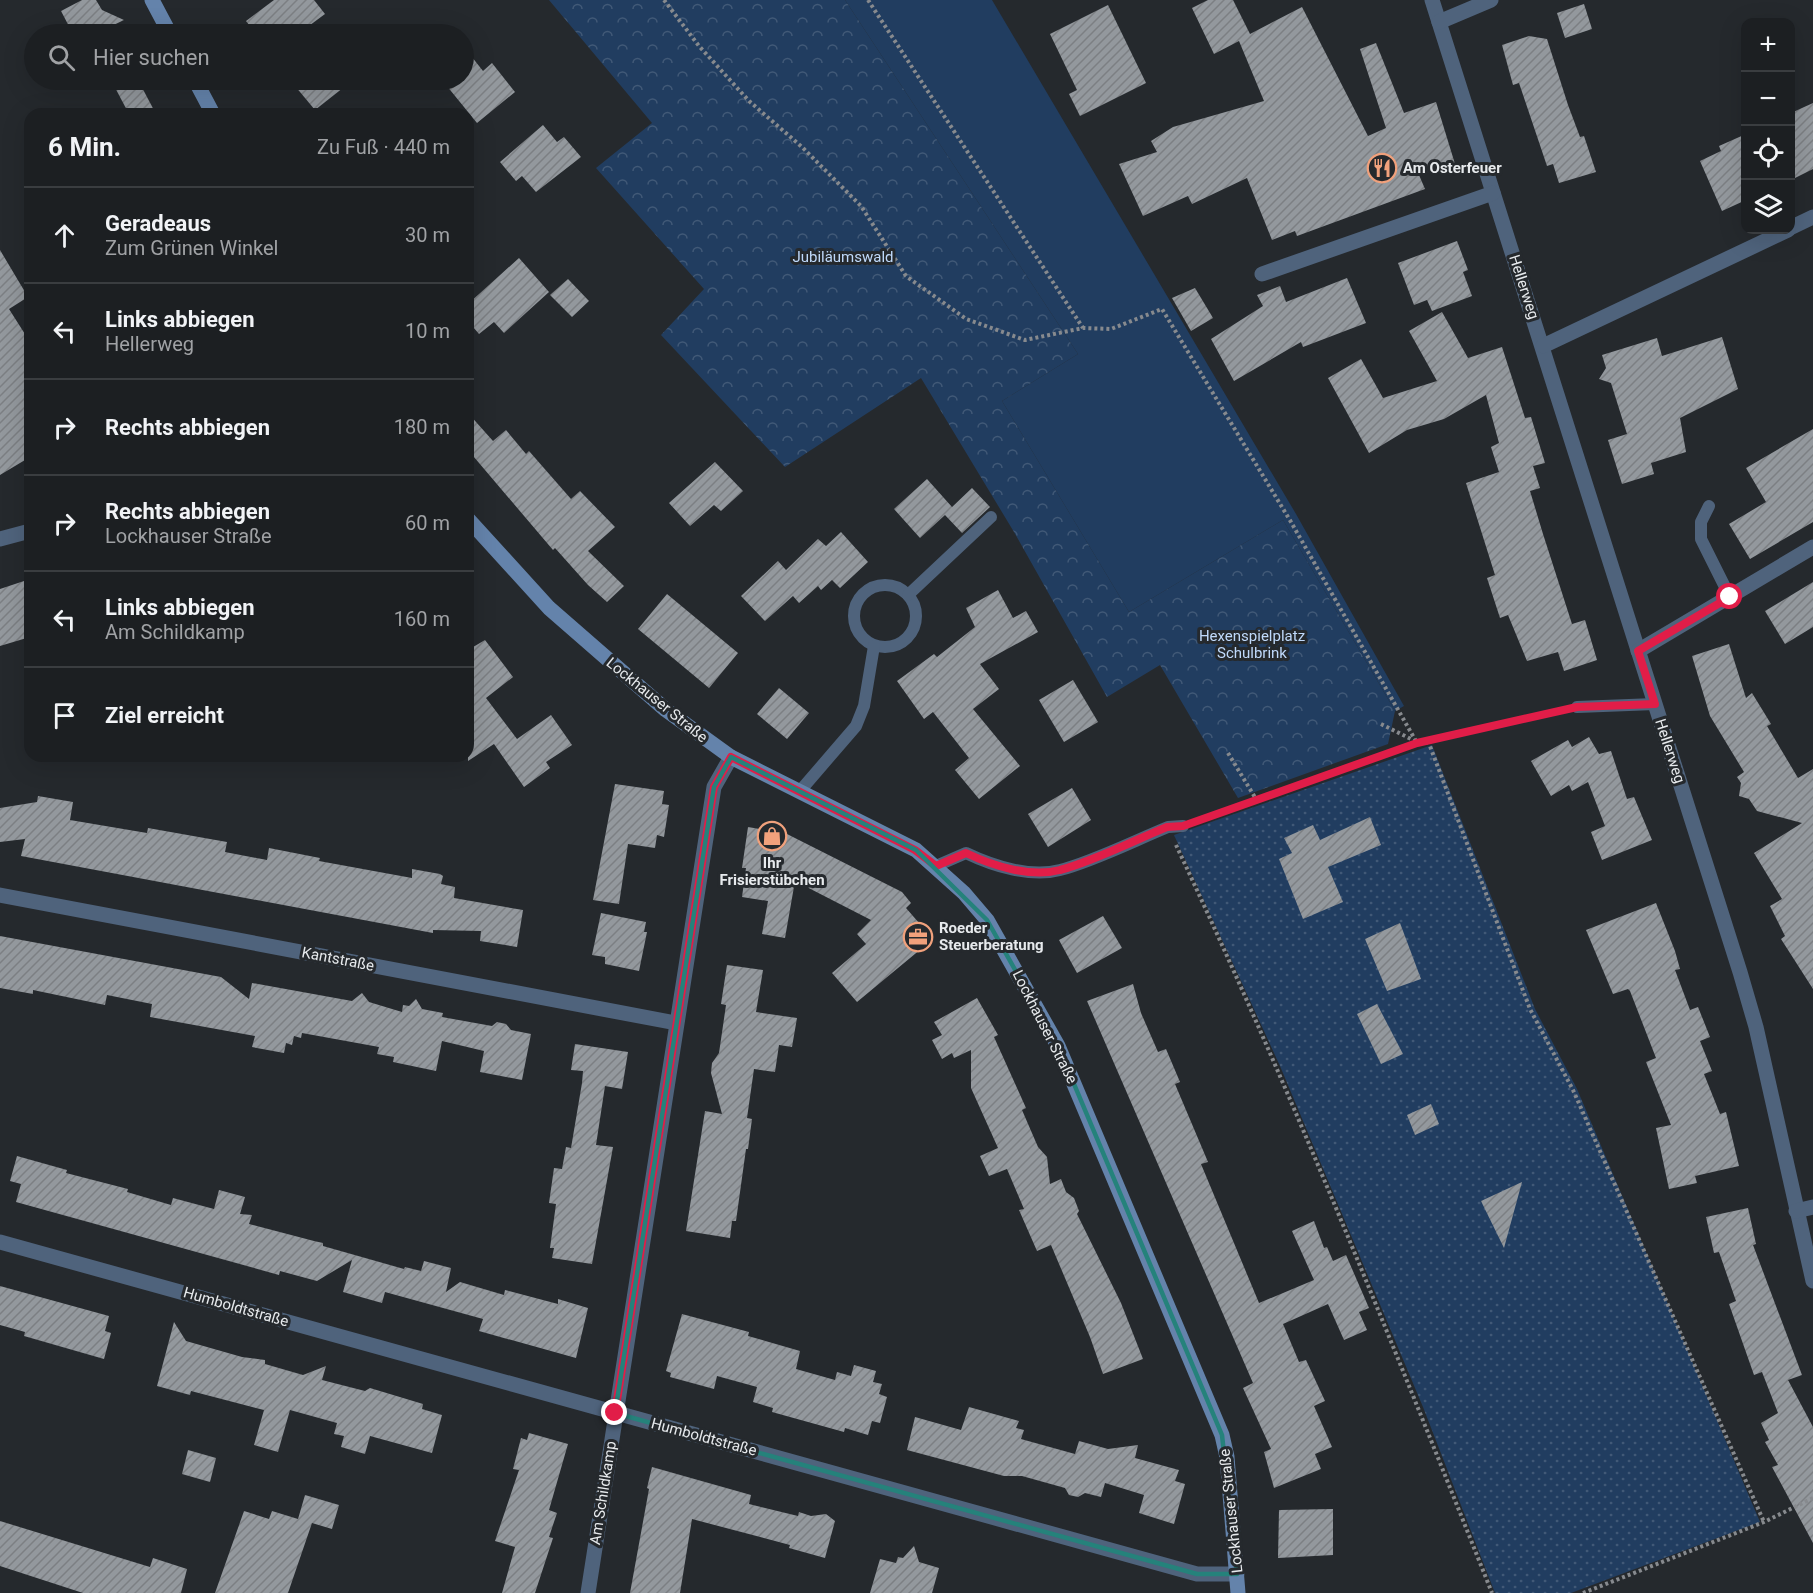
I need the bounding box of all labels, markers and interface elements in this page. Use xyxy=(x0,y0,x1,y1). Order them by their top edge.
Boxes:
map controls xyxy=(1741,18,1795,234)
button: + xyxy=(1741,18,1795,72)
search box xyxy=(24,24,474,90)
icon: search xyxy=(45,41,78,74)
text: Hier suchen xyxy=(93,45,210,70)
button: − xyxy=(1741,72,1795,126)
button: locate xyxy=(1741,126,1795,180)
text: 6 Min. xyxy=(48,132,121,162)
text: Zu Fuß · 440 m xyxy=(317,135,450,159)
restaurant icon: Am Osterfeuer xyxy=(1366,152,1398,184)
place label: Am Osterfeuer xyxy=(1403,159,1502,177)
button: layers xyxy=(1741,180,1795,234)
text: Geradeaus xyxy=(105,211,211,236)
icon: ahead xyxy=(48,219,81,252)
text: 30 m xyxy=(405,223,450,247)
text: Zum Grünen Winkel xyxy=(105,236,278,260)
park label: Jubiläumswald xyxy=(792,248,894,266)
street label: Hellerweg xyxy=(1505,252,1543,322)
text: Links abbiegen xyxy=(105,307,255,332)
icon: left xyxy=(48,315,81,348)
text: 10 m xyxy=(405,319,450,343)
text: Hellerweg xyxy=(105,332,194,356)
icon: right xyxy=(48,411,81,444)
text: Rechts abbiegen xyxy=(105,415,270,440)
text: 180 m xyxy=(394,415,450,439)
text: Rechts abbiegen xyxy=(105,499,270,524)
icon: right xyxy=(48,507,81,540)
text: 60 m xyxy=(405,511,450,535)
text: Lockhauser Straße xyxy=(105,524,272,548)
route start xyxy=(1716,583,1742,609)
text: Links abbiegen xyxy=(105,595,255,620)
icon: left xyxy=(48,603,81,636)
text: 160 m xyxy=(394,607,450,631)
text: Am Schildkamp xyxy=(105,620,245,644)
park label: Hexenspielplatz Schulbrink xyxy=(1199,627,1305,662)
street label: Lockhauser Straße xyxy=(603,654,711,746)
icon: arrive xyxy=(48,699,81,732)
text: Ziel erreicht xyxy=(105,703,224,728)
street label: Hellerweg xyxy=(1651,716,1689,786)
shop icon: Ihr Frisierstübchen xyxy=(756,820,788,852)
place label: Ihr Frisierstübchen xyxy=(719,854,825,889)
place label: Roeder Steuerberatung xyxy=(939,919,1044,954)
office icon: Roeder Steuerberatung xyxy=(902,921,934,953)
street label: Kantstraße xyxy=(300,943,376,975)
street label: Lockhauser Straße xyxy=(1009,967,1081,1087)
street label: Humboldtstraße xyxy=(181,1283,291,1331)
route end xyxy=(601,1399,627,1425)
street label: Humboldtstraße xyxy=(649,1414,759,1460)
street label: Am Schildkamp xyxy=(586,1440,620,1546)
street label: Lockhauser Straße xyxy=(1216,1448,1246,1574)

